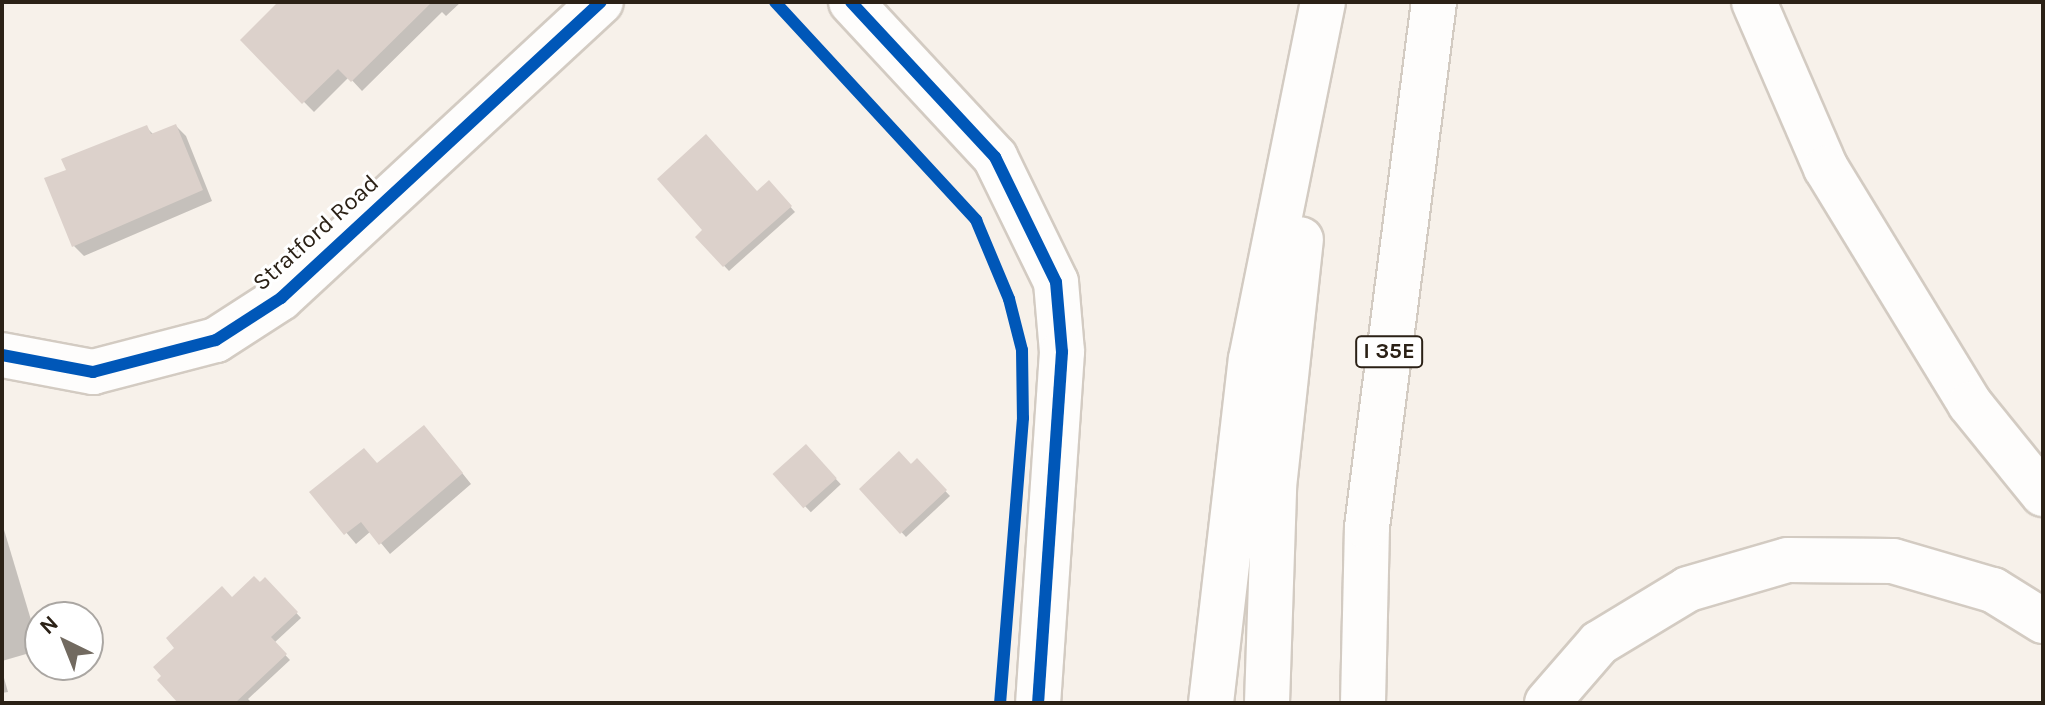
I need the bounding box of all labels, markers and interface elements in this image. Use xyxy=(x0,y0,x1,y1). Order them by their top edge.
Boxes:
street label: Stratford Road xyxy=(247,169,385,297)
road number: I 35E xyxy=(1355,334,1423,370)
north arrow xyxy=(24,601,104,681)
text: N xyxy=(34,610,64,640)

